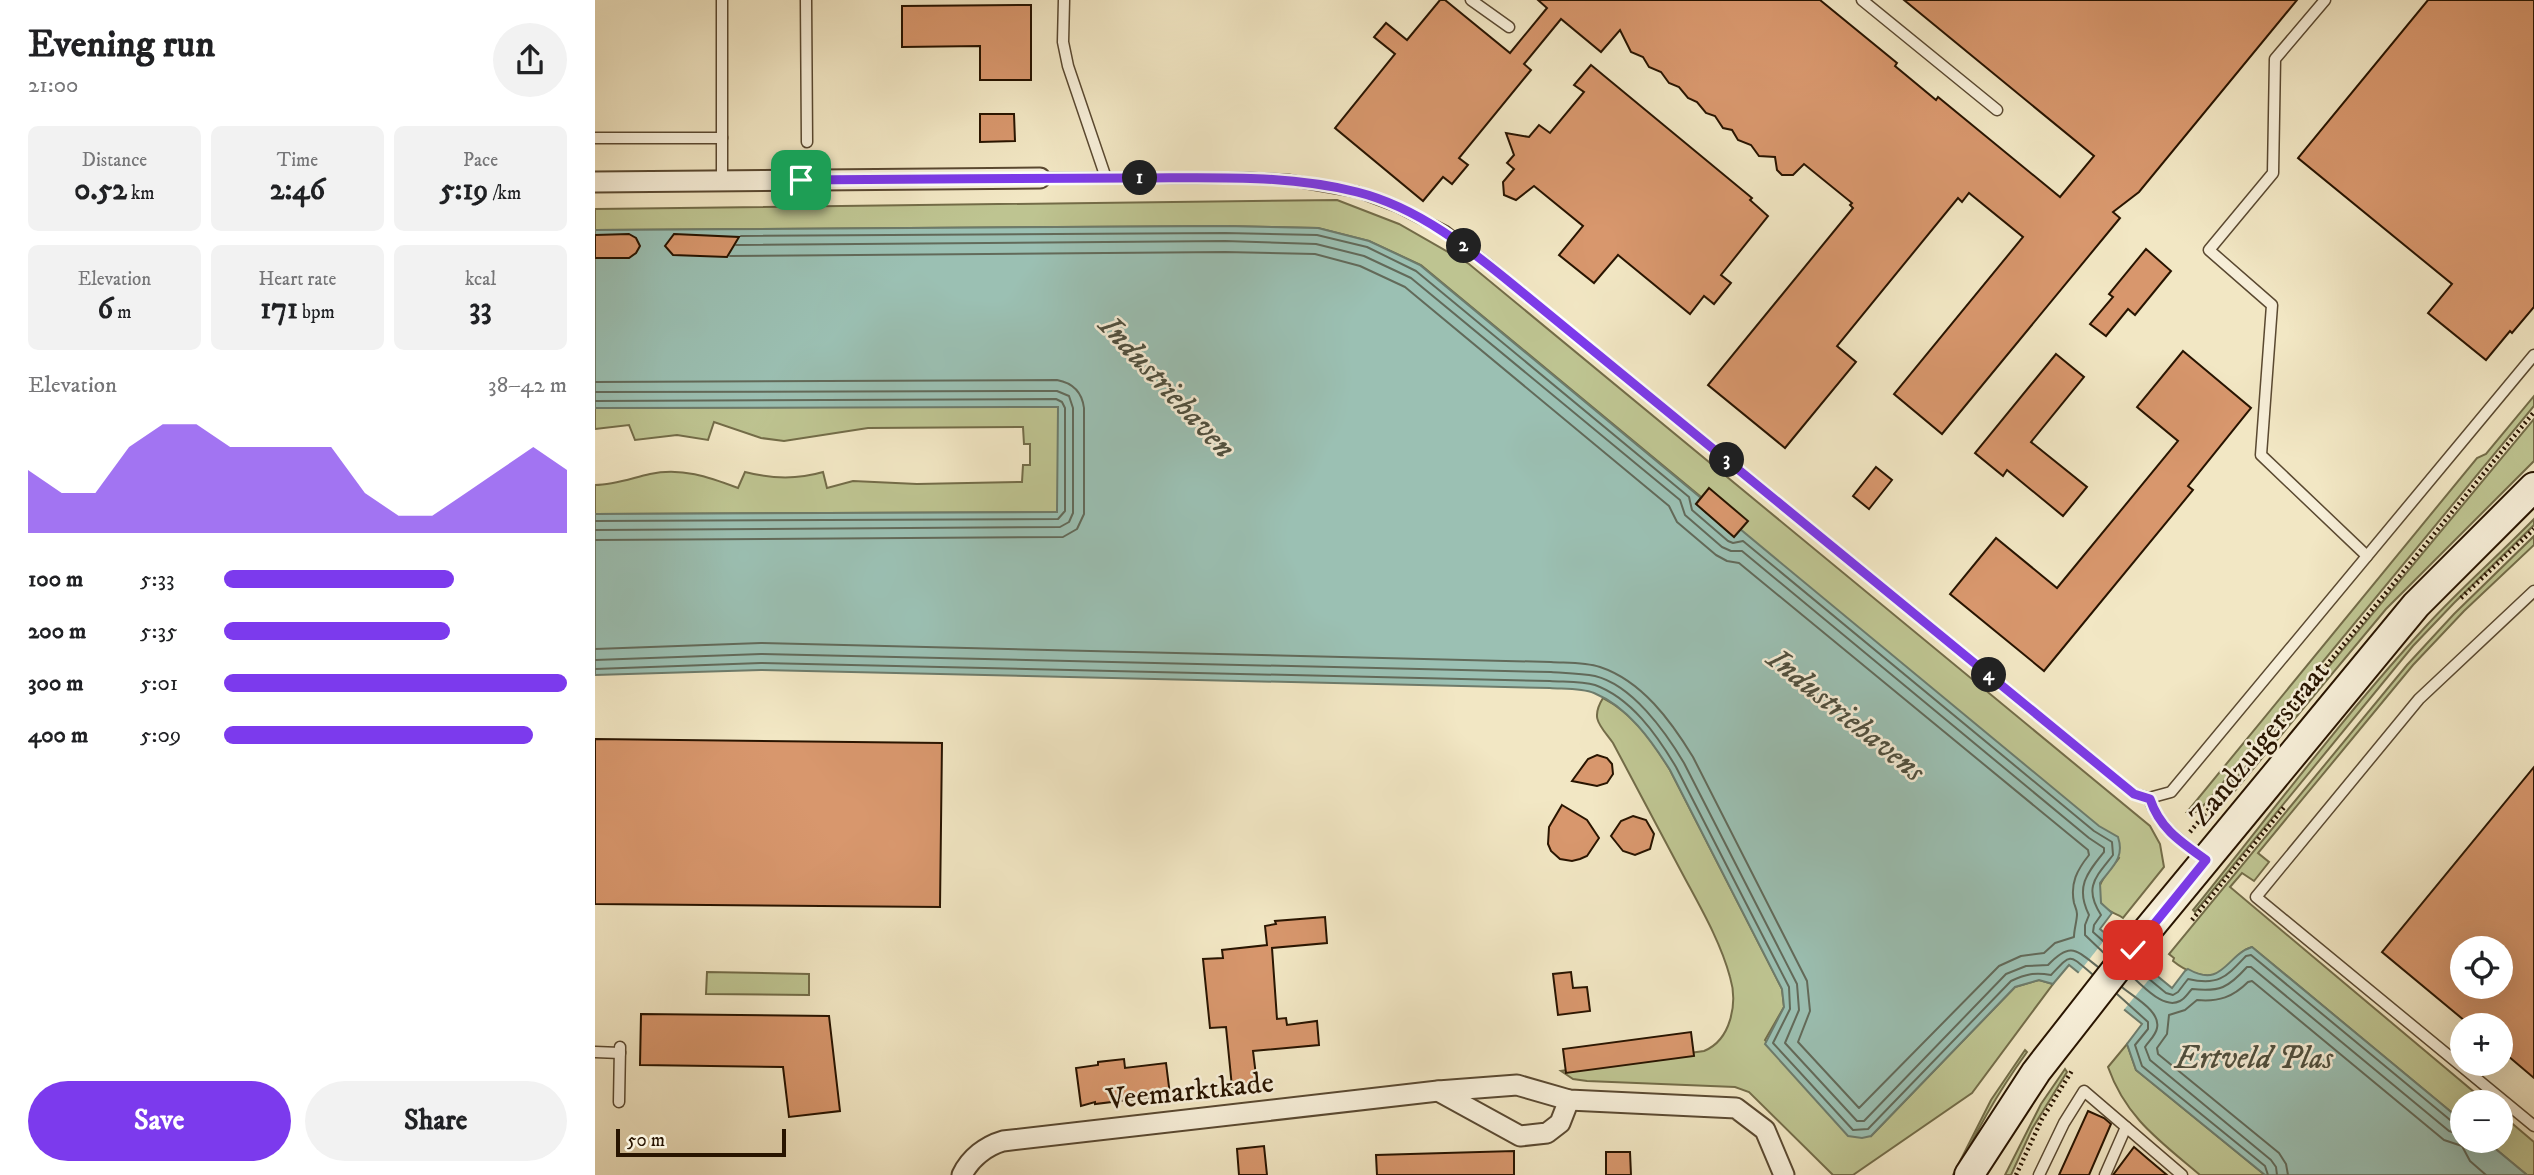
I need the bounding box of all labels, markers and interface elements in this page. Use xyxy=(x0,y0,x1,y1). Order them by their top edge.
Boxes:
text: Evening run xyxy=(28,21,215,69)
button: share xyxy=(493,23,567,97)
text: 21:00 xyxy=(28,71,79,100)
text: Distance xyxy=(82,149,147,172)
text: Time xyxy=(277,149,318,172)
text: Pace xyxy=(463,149,498,172)
pin xyxy=(771,150,831,210)
pin: 1 xyxy=(1123,160,1157,196)
icon: arrive xyxy=(782,161,820,199)
text: 1 xyxy=(1136,166,1143,189)
text: 0.52 xyxy=(74,172,127,209)
text: 2:46 xyxy=(270,172,325,209)
text: 5:19 xyxy=(440,172,488,209)
text: km xyxy=(127,182,155,205)
text: /km xyxy=(488,182,521,205)
pin: 2 xyxy=(1447,229,1481,264)
text: 2 xyxy=(1459,234,1468,257)
text: Elevation xyxy=(78,268,151,291)
text: Heart rate xyxy=(259,268,336,291)
text: kcal xyxy=(465,268,496,291)
text: 6 xyxy=(98,291,113,328)
text: 171 xyxy=(260,291,298,328)
text: 33 xyxy=(469,291,492,328)
text: m xyxy=(113,301,131,324)
text: bpm xyxy=(298,301,335,324)
water label: Industriehaven xyxy=(1088,306,1243,468)
text: Elevation xyxy=(28,371,117,400)
text: 38–42 m xyxy=(488,371,567,400)
pin: 3 xyxy=(1709,442,1745,477)
text: 3 xyxy=(1723,448,1730,471)
text: 100 m xyxy=(28,565,83,594)
text: 5:33 xyxy=(140,565,175,594)
text: 200 m xyxy=(28,617,86,646)
text: 5:35 xyxy=(140,617,177,646)
water label: Industriehavens xyxy=(1757,638,1934,792)
street label: Zandzuigerstraat xyxy=(2182,654,2338,834)
pin: 4 xyxy=(1971,658,2007,692)
text: 4 xyxy=(1983,663,1994,686)
text: 300 m xyxy=(28,669,84,698)
text: 5:01 xyxy=(140,669,178,698)
text: 400 m xyxy=(28,721,88,750)
text: 5:09 xyxy=(140,721,181,750)
pin xyxy=(2103,920,2163,980)
icon: check xyxy=(2114,931,2152,969)
map controls xyxy=(2450,936,2513,1153)
button: locate xyxy=(2450,936,2513,999)
button: + xyxy=(2450,1013,2513,1076)
water label: Ertveld Plas xyxy=(2173,1039,2334,1079)
street label: Veemarktkade xyxy=(1104,1064,1276,1119)
button: Save xyxy=(28,1081,291,1161)
button: Share xyxy=(305,1081,567,1161)
button: − xyxy=(2450,1090,2513,1153)
scale bar xyxy=(616,1126,786,1158)
text: 50 m xyxy=(627,1129,665,1152)

